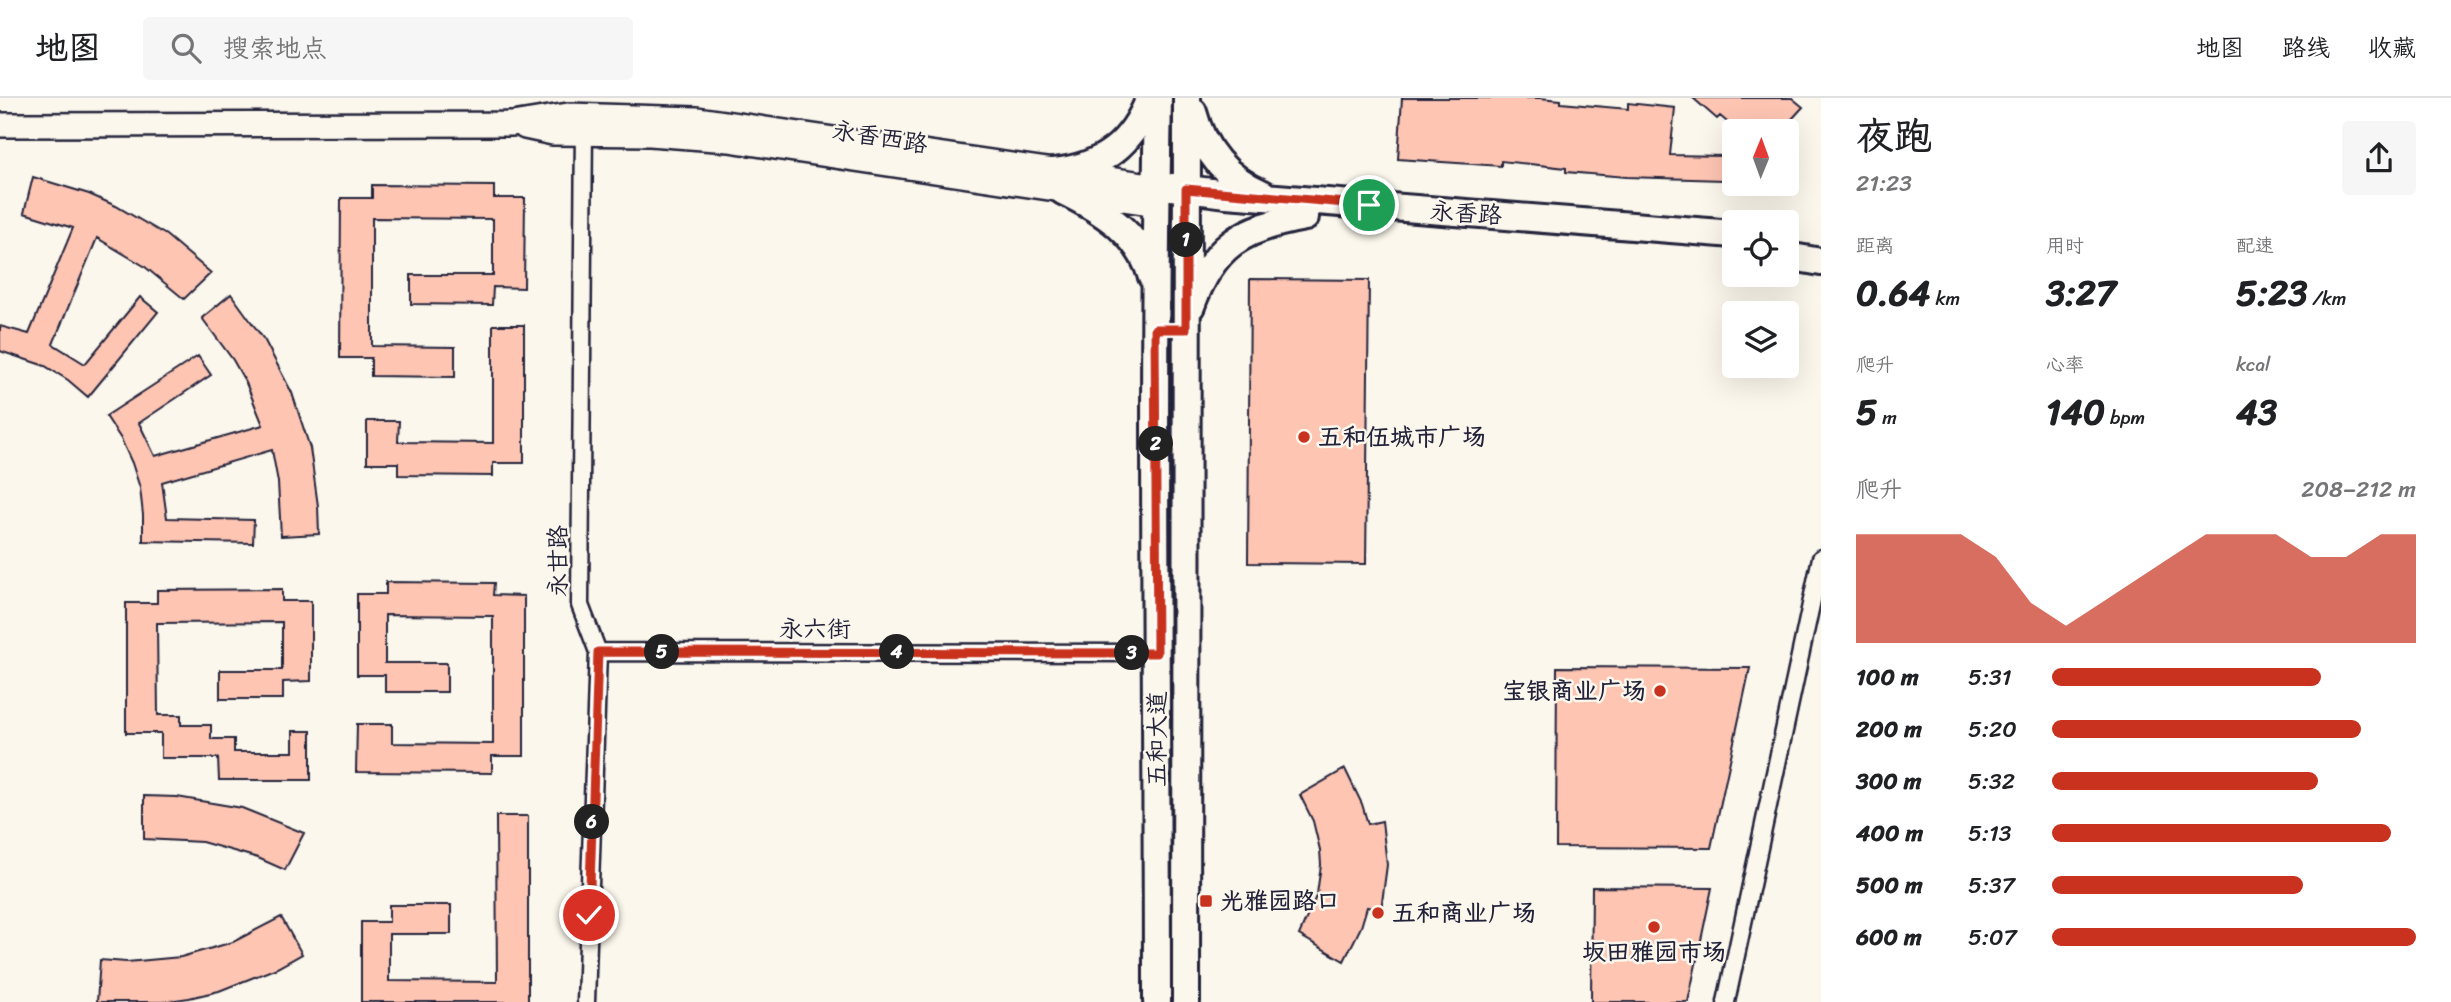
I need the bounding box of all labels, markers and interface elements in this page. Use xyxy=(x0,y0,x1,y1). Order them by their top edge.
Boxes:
search box xyxy=(143,17,633,80)
text: 地图 xyxy=(35,19,101,77)
text: 搜索地点 xyxy=(223,25,327,71)
text: 地图 xyxy=(2196,27,2244,69)
text: 路线 xyxy=(2282,27,2330,69)
text: 收藏 xyxy=(2368,27,2416,69)
icon: search xyxy=(167,29,205,67)
text: 夜跑 xyxy=(1856,103,1932,170)
street label: 永香西路 xyxy=(829,109,931,165)
north arrow xyxy=(1722,119,1799,196)
map controls xyxy=(1722,119,1799,378)
button: share xyxy=(2342,121,2416,195)
text: 21:23 xyxy=(1856,163,1912,204)
pin xyxy=(1339,175,1399,235)
icon: arrive xyxy=(1350,186,1388,224)
street label: 永香路 xyxy=(1429,190,1503,236)
button: locate xyxy=(1722,210,1799,287)
pin: 1 xyxy=(1168,222,1204,258)
text: 1 xyxy=(1181,223,1190,256)
text: 距离 xyxy=(1856,229,1894,262)
text: 用时 xyxy=(2046,229,2084,262)
text: 配速 xyxy=(2236,229,2274,262)
text: 0.64 xyxy=(1856,262,1930,324)
text: 3:27 xyxy=(2046,262,2116,324)
text: 5:23 xyxy=(2236,262,2307,324)
text: km xyxy=(1930,282,1960,315)
text: /km xyxy=(2307,282,2346,315)
button: layers xyxy=(1722,301,1799,378)
text: 爬升 xyxy=(1856,348,1894,381)
text: 心率 xyxy=(2046,348,2084,381)
text: kcal xyxy=(2236,348,2271,381)
text: 5 xyxy=(1856,381,1877,443)
text: 140 xyxy=(2046,381,2105,443)
text: 43 xyxy=(2236,381,2277,443)
text: m xyxy=(1877,401,1897,434)
text: bpm xyxy=(2105,401,2145,434)
place label: 五和伍城市广场 xyxy=(1318,416,1486,458)
pin: 2 xyxy=(1138,426,1174,462)
text: 2 xyxy=(1150,427,1161,460)
marker: 五和伍城市广场 xyxy=(1296,429,1312,445)
text: 爬升 xyxy=(1856,469,1902,510)
text: 208–212 m xyxy=(2301,469,2416,510)
street label: 永甘路 xyxy=(537,525,579,597)
street label: 永六街 xyxy=(779,608,851,650)
pin: 5 xyxy=(644,634,680,670)
pin: 4 xyxy=(880,634,914,670)
text: 5 xyxy=(656,635,667,668)
text: 4 xyxy=(891,635,902,668)
pin: 3 xyxy=(1114,636,1150,670)
text: 3 xyxy=(1126,636,1137,669)
text: 100 m xyxy=(1856,657,1919,698)
text: 5:31 xyxy=(1968,657,2012,698)
place label: 宝银商业广场 xyxy=(1502,670,1646,712)
marker: 宝银商业广场 xyxy=(1652,683,1668,699)
street label: 五和大道 xyxy=(1136,691,1178,787)
text: 200 m xyxy=(1856,709,1922,750)
text: 5:20 xyxy=(1968,709,2017,750)
text: 300 m xyxy=(1856,761,1921,802)
text: 5:32 xyxy=(1968,761,2015,802)
pin: 6 xyxy=(574,804,610,840)
text: 6 xyxy=(586,805,597,838)
text: 400 m xyxy=(1856,813,1923,854)
text: 5:13 xyxy=(1968,813,2012,854)
text: 500 m xyxy=(1856,865,1923,906)
text: 5:37 xyxy=(1968,865,2015,906)
place label: 光雅园路口 xyxy=(1220,880,1340,922)
pin xyxy=(559,885,619,945)
place label: 五和商业广场 xyxy=(1392,892,1536,934)
marker: 光雅园路口 xyxy=(1198,893,1214,909)
icon: check xyxy=(570,896,608,934)
marker: 五和商业广场 xyxy=(1370,905,1386,921)
text: 600 m xyxy=(1856,917,1922,958)
text: 5:07 xyxy=(1968,917,2017,958)
marker: 坂田雅园市场 xyxy=(1646,919,1662,935)
place label: 坂田雅园市场 xyxy=(1582,931,1726,973)

